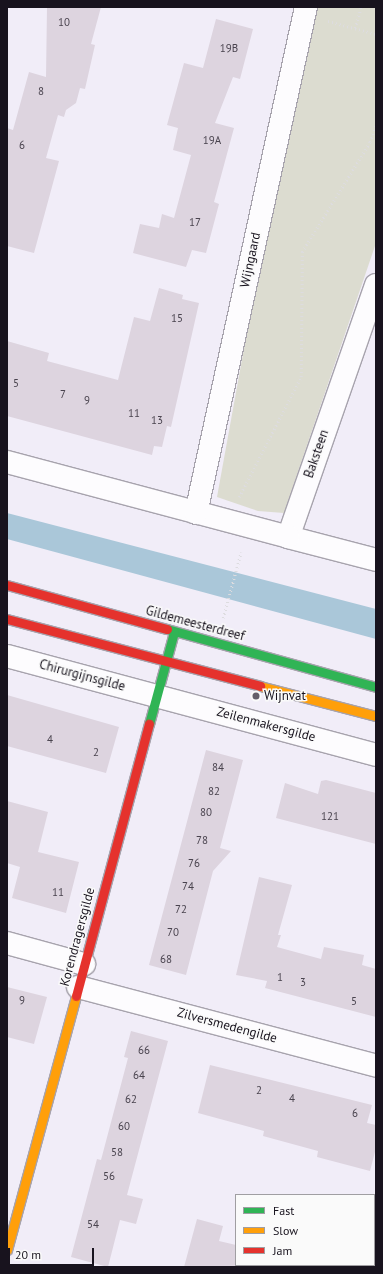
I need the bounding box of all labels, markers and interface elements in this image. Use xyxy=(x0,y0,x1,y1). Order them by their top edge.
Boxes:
house number: 10 xyxy=(58,15,70,29)
house number: 19B xyxy=(220,41,238,55)
house number: 8 xyxy=(38,84,44,98)
house number: 19A xyxy=(203,133,221,147)
house number: 6 xyxy=(19,138,25,152)
house number: 17 xyxy=(189,215,201,229)
street label: Wijngaard xyxy=(238,231,264,289)
house number: 15 xyxy=(171,311,183,325)
house number: 5 xyxy=(13,376,19,390)
house number: 7 xyxy=(60,387,66,401)
house number: 9 xyxy=(84,393,90,407)
house number: 11 xyxy=(128,406,140,420)
house number: 13 xyxy=(151,413,163,427)
street label: Baksteen xyxy=(301,428,333,480)
street label: Gildemeesterdreef xyxy=(144,603,246,645)
street label: Chirurgijnsgilde xyxy=(37,657,127,695)
place label: Wijnvat xyxy=(264,688,306,704)
marker: Wijnvat xyxy=(251,691,261,701)
street label: Zeilenmakersgilde xyxy=(215,704,317,746)
house number: 4 xyxy=(47,732,53,746)
house number: 2 xyxy=(93,745,99,759)
house number: 84 xyxy=(212,760,224,774)
house number: 82 xyxy=(208,784,220,798)
house number: 80 xyxy=(200,805,212,819)
house number: 121 xyxy=(321,809,339,823)
house number: 78 xyxy=(196,833,208,847)
house number: 76 xyxy=(188,856,200,870)
house number: 74 xyxy=(182,879,194,893)
house number: 11 xyxy=(52,885,64,899)
street label: Korendragersgilde xyxy=(57,886,99,988)
house number: 72 xyxy=(175,902,187,916)
house number: 70 xyxy=(167,925,179,939)
house number: 68 xyxy=(160,952,172,966)
house number: 1 xyxy=(277,970,283,984)
house number: 3 xyxy=(300,975,306,989)
house number: 9 xyxy=(19,993,25,1007)
house number: 5 xyxy=(351,994,357,1008)
street label: Zilversmedengilde xyxy=(175,1005,279,1047)
house number: 66 xyxy=(138,1043,150,1057)
house number: 64 xyxy=(133,1068,145,1082)
house number: 2 xyxy=(256,1083,262,1097)
house number: 4 xyxy=(289,1091,295,1105)
house number: 62 xyxy=(125,1092,137,1106)
house number: 6 xyxy=(352,1106,358,1120)
house number: 60 xyxy=(118,1119,130,1133)
house number: 58 xyxy=(111,1145,123,1159)
house number: 56 xyxy=(103,1169,115,1183)
legend xyxy=(235,1194,375,1266)
text: Fast xyxy=(273,1203,294,1218)
house number: 54 xyxy=(87,1217,99,1231)
text: Slow xyxy=(273,1223,298,1238)
scale bar xyxy=(10,1240,96,1266)
text: Jam xyxy=(273,1243,292,1258)
text: 20 m xyxy=(15,1247,41,1262)

